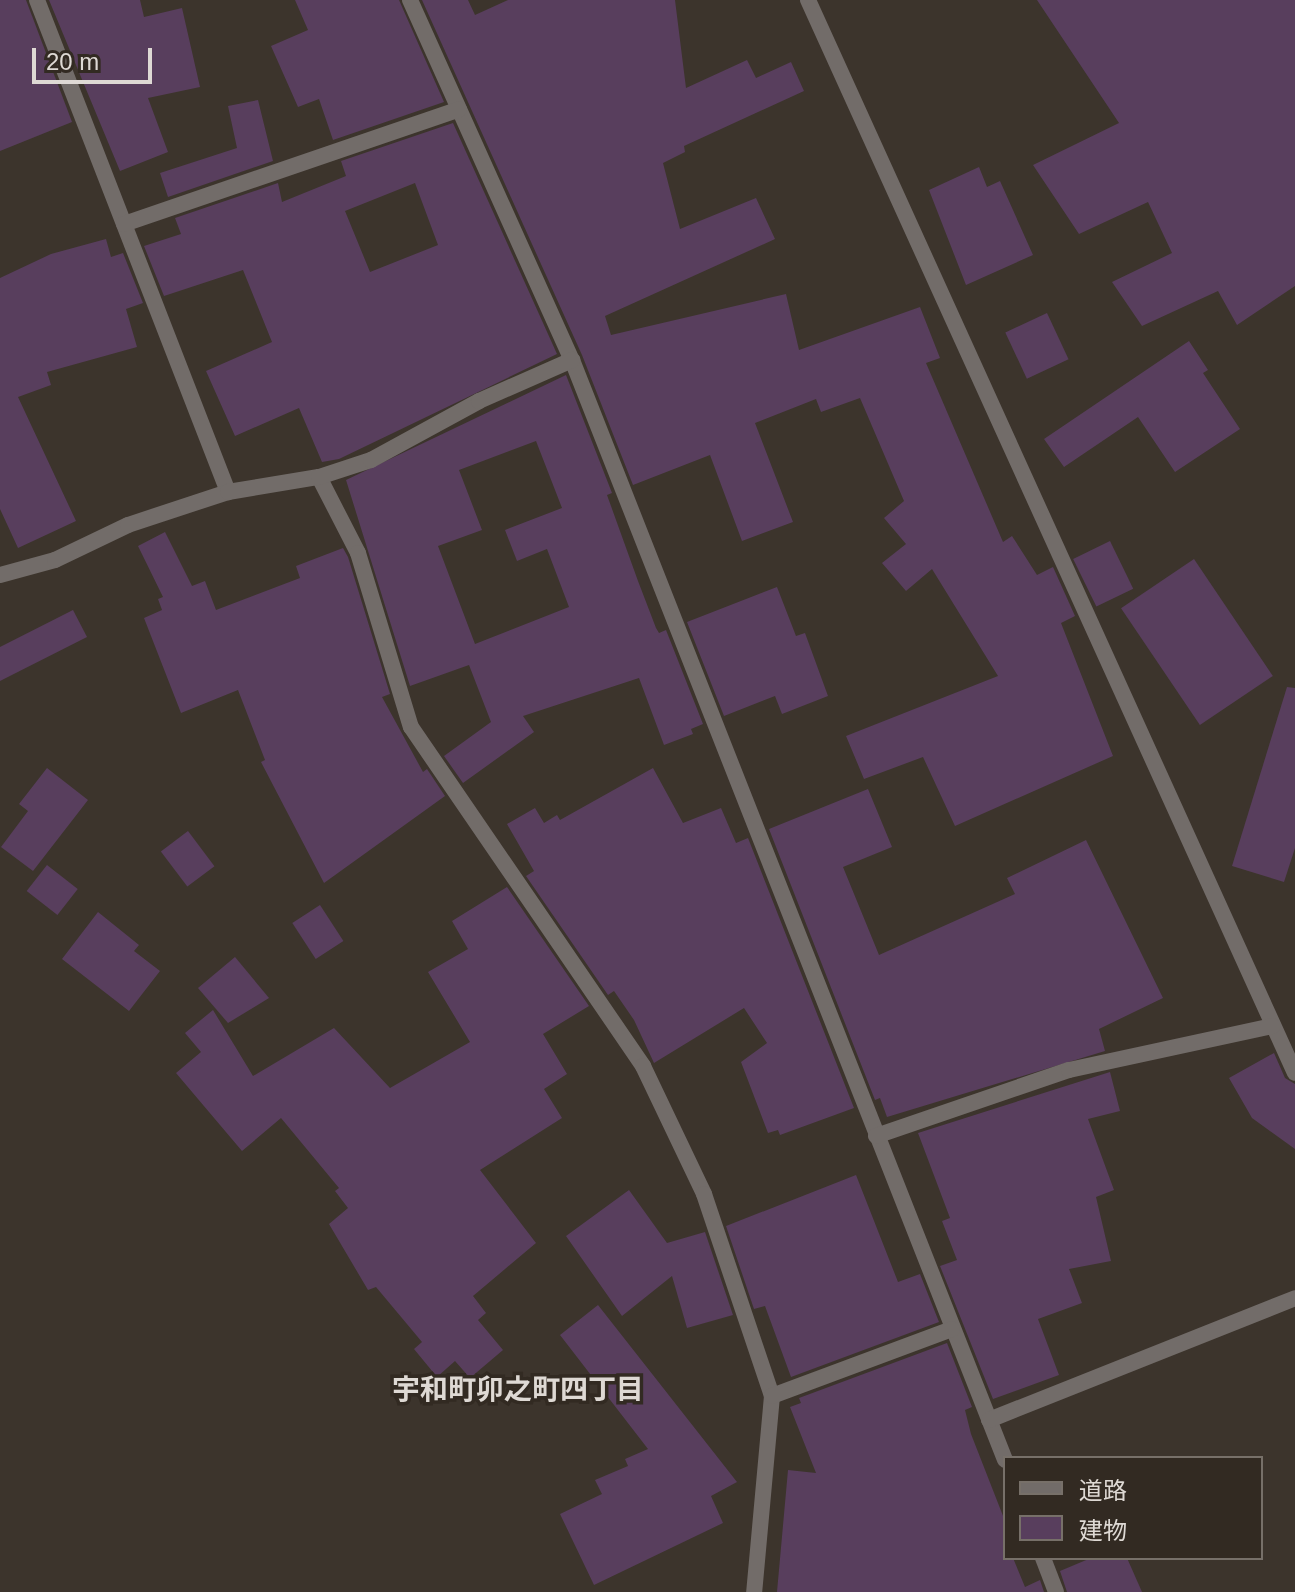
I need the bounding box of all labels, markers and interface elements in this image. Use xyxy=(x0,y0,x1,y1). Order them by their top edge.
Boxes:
scale bar xyxy=(36,32,156,82)
text: 20 m xyxy=(46,48,99,75)
district label: 宇和町卯之町四丁目 xyxy=(392,1373,644,1407)
legend xyxy=(1003,1456,1263,1560)
text: 道路 xyxy=(1079,1477,1127,1504)
text: 建物 xyxy=(1079,1517,1127,1544)

